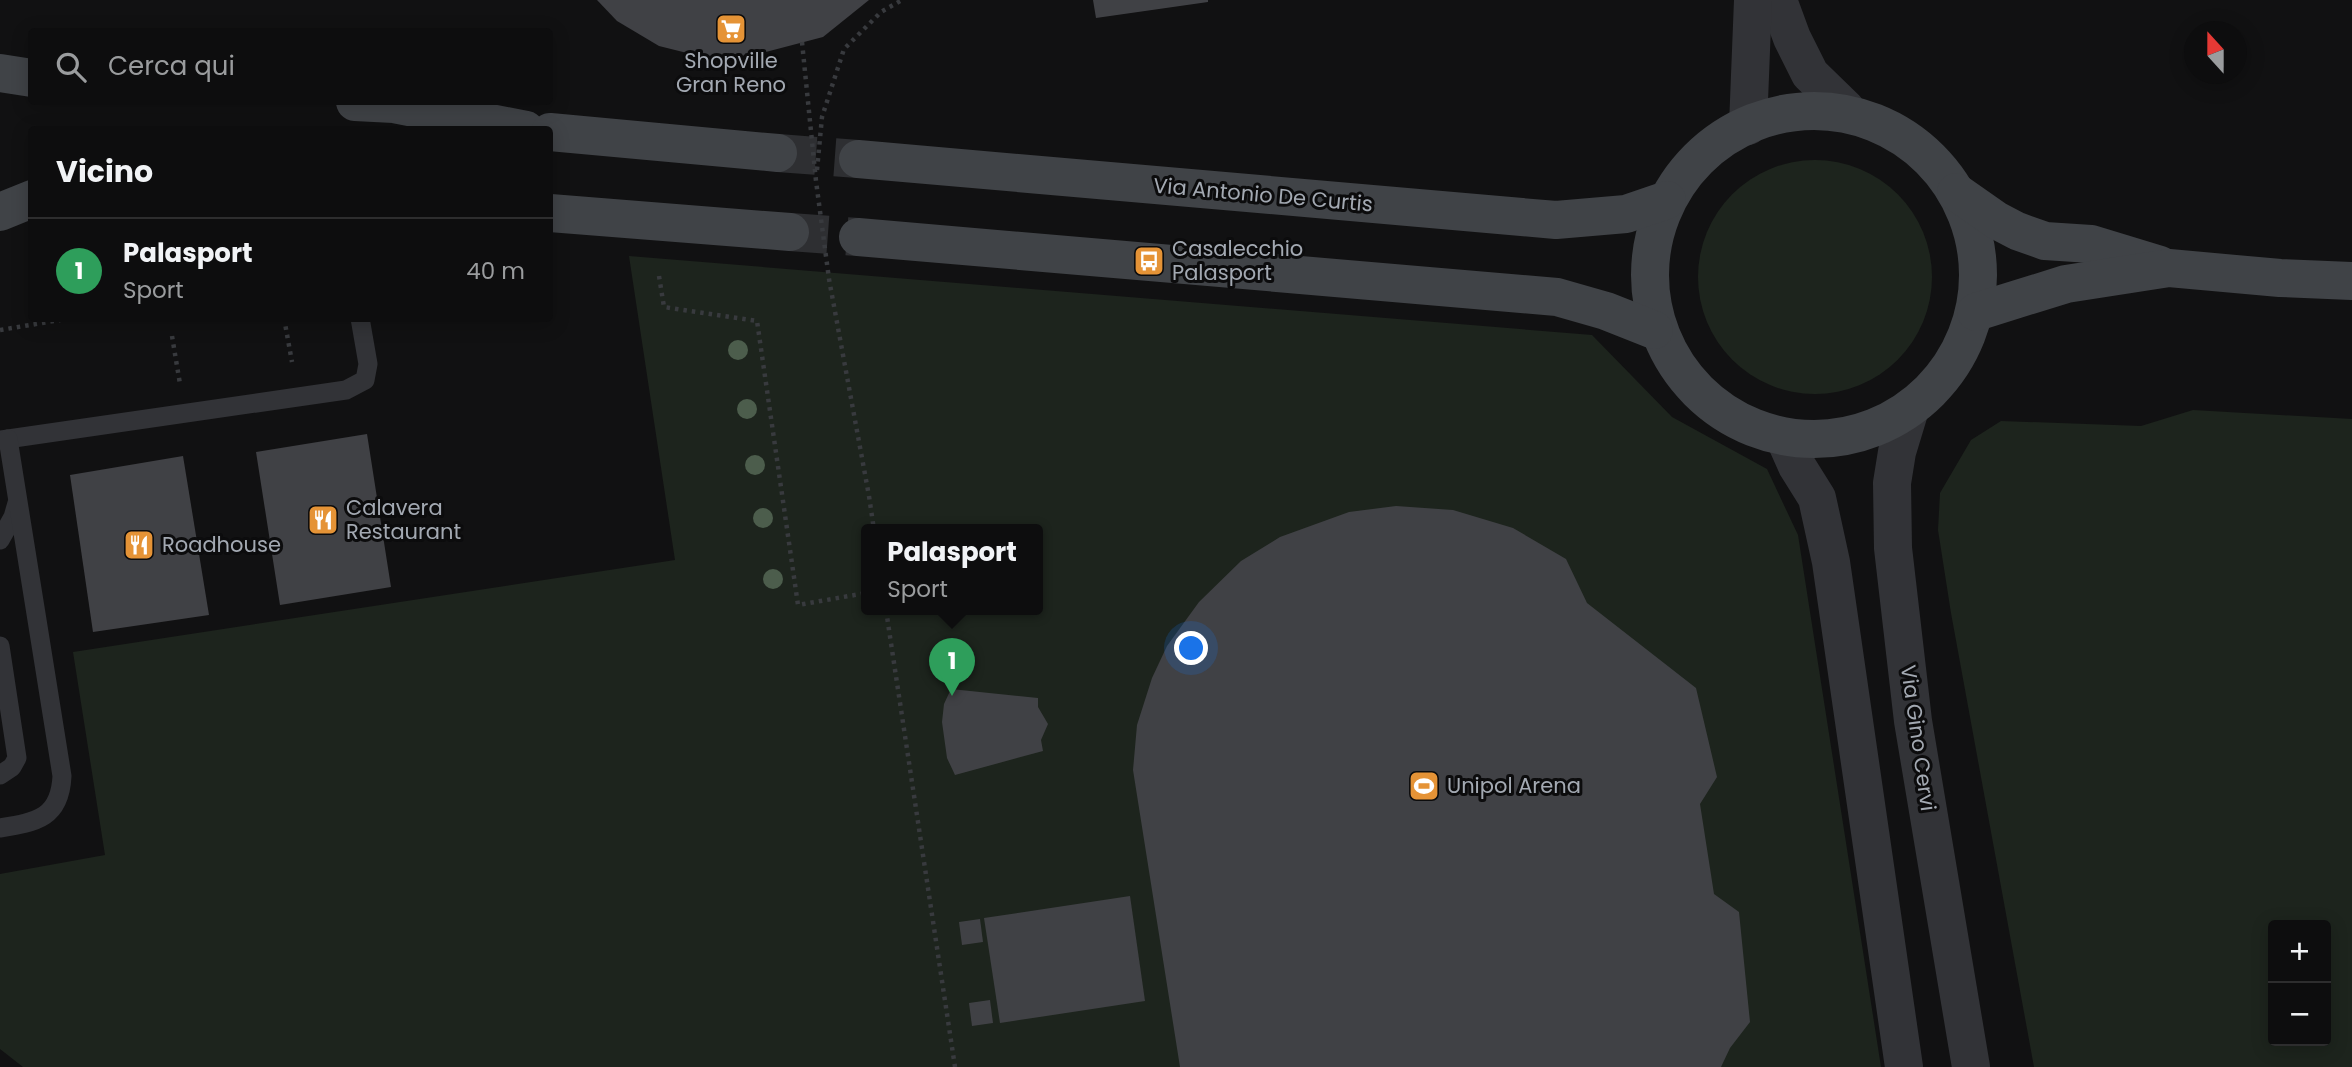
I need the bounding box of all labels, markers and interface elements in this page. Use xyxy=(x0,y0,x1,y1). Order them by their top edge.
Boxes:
supermarket icon: Shopville Gran Reno xyxy=(714,12,748,46)
north arrow xyxy=(2184,21,2247,84)
search box xyxy=(28,28,553,105)
place label: Shopville Gran Reno xyxy=(676,46,786,99)
icon: search xyxy=(52,48,90,86)
text: Cerca qui xyxy=(108,48,235,84)
text: Vicino xyxy=(56,150,153,193)
street label: Via Antonio De Curtis xyxy=(1152,170,1374,219)
place label: Casalecchio Palasport xyxy=(1172,234,1303,287)
text: Palasport xyxy=(123,235,253,271)
bus stop icon: Casalecchio Palasport xyxy=(1132,244,1166,278)
text: 1 xyxy=(75,255,83,287)
text: 40 m xyxy=(466,255,525,287)
text: Sport xyxy=(123,274,184,306)
place label: Calavera Restaurant xyxy=(346,493,461,546)
restaurant icon: Calavera Restaurant xyxy=(306,503,340,537)
popup xyxy=(861,524,1043,615)
restaurant icon: Roadhouse xyxy=(122,528,156,562)
place label: Roadhouse xyxy=(162,530,281,559)
text: Palasport xyxy=(887,534,1017,570)
text: Sport xyxy=(887,573,948,605)
your location xyxy=(1174,631,1208,665)
pin: 1 xyxy=(929,638,975,696)
street label: Via Gino Cervi xyxy=(1894,663,1943,813)
sports icon: Unipol Arena xyxy=(1407,769,1441,803)
place label: Unipol Arena xyxy=(1447,771,1581,800)
map controls xyxy=(2268,920,2331,1046)
button: + xyxy=(2268,920,2331,983)
button: − xyxy=(2268,983,2331,1046)

